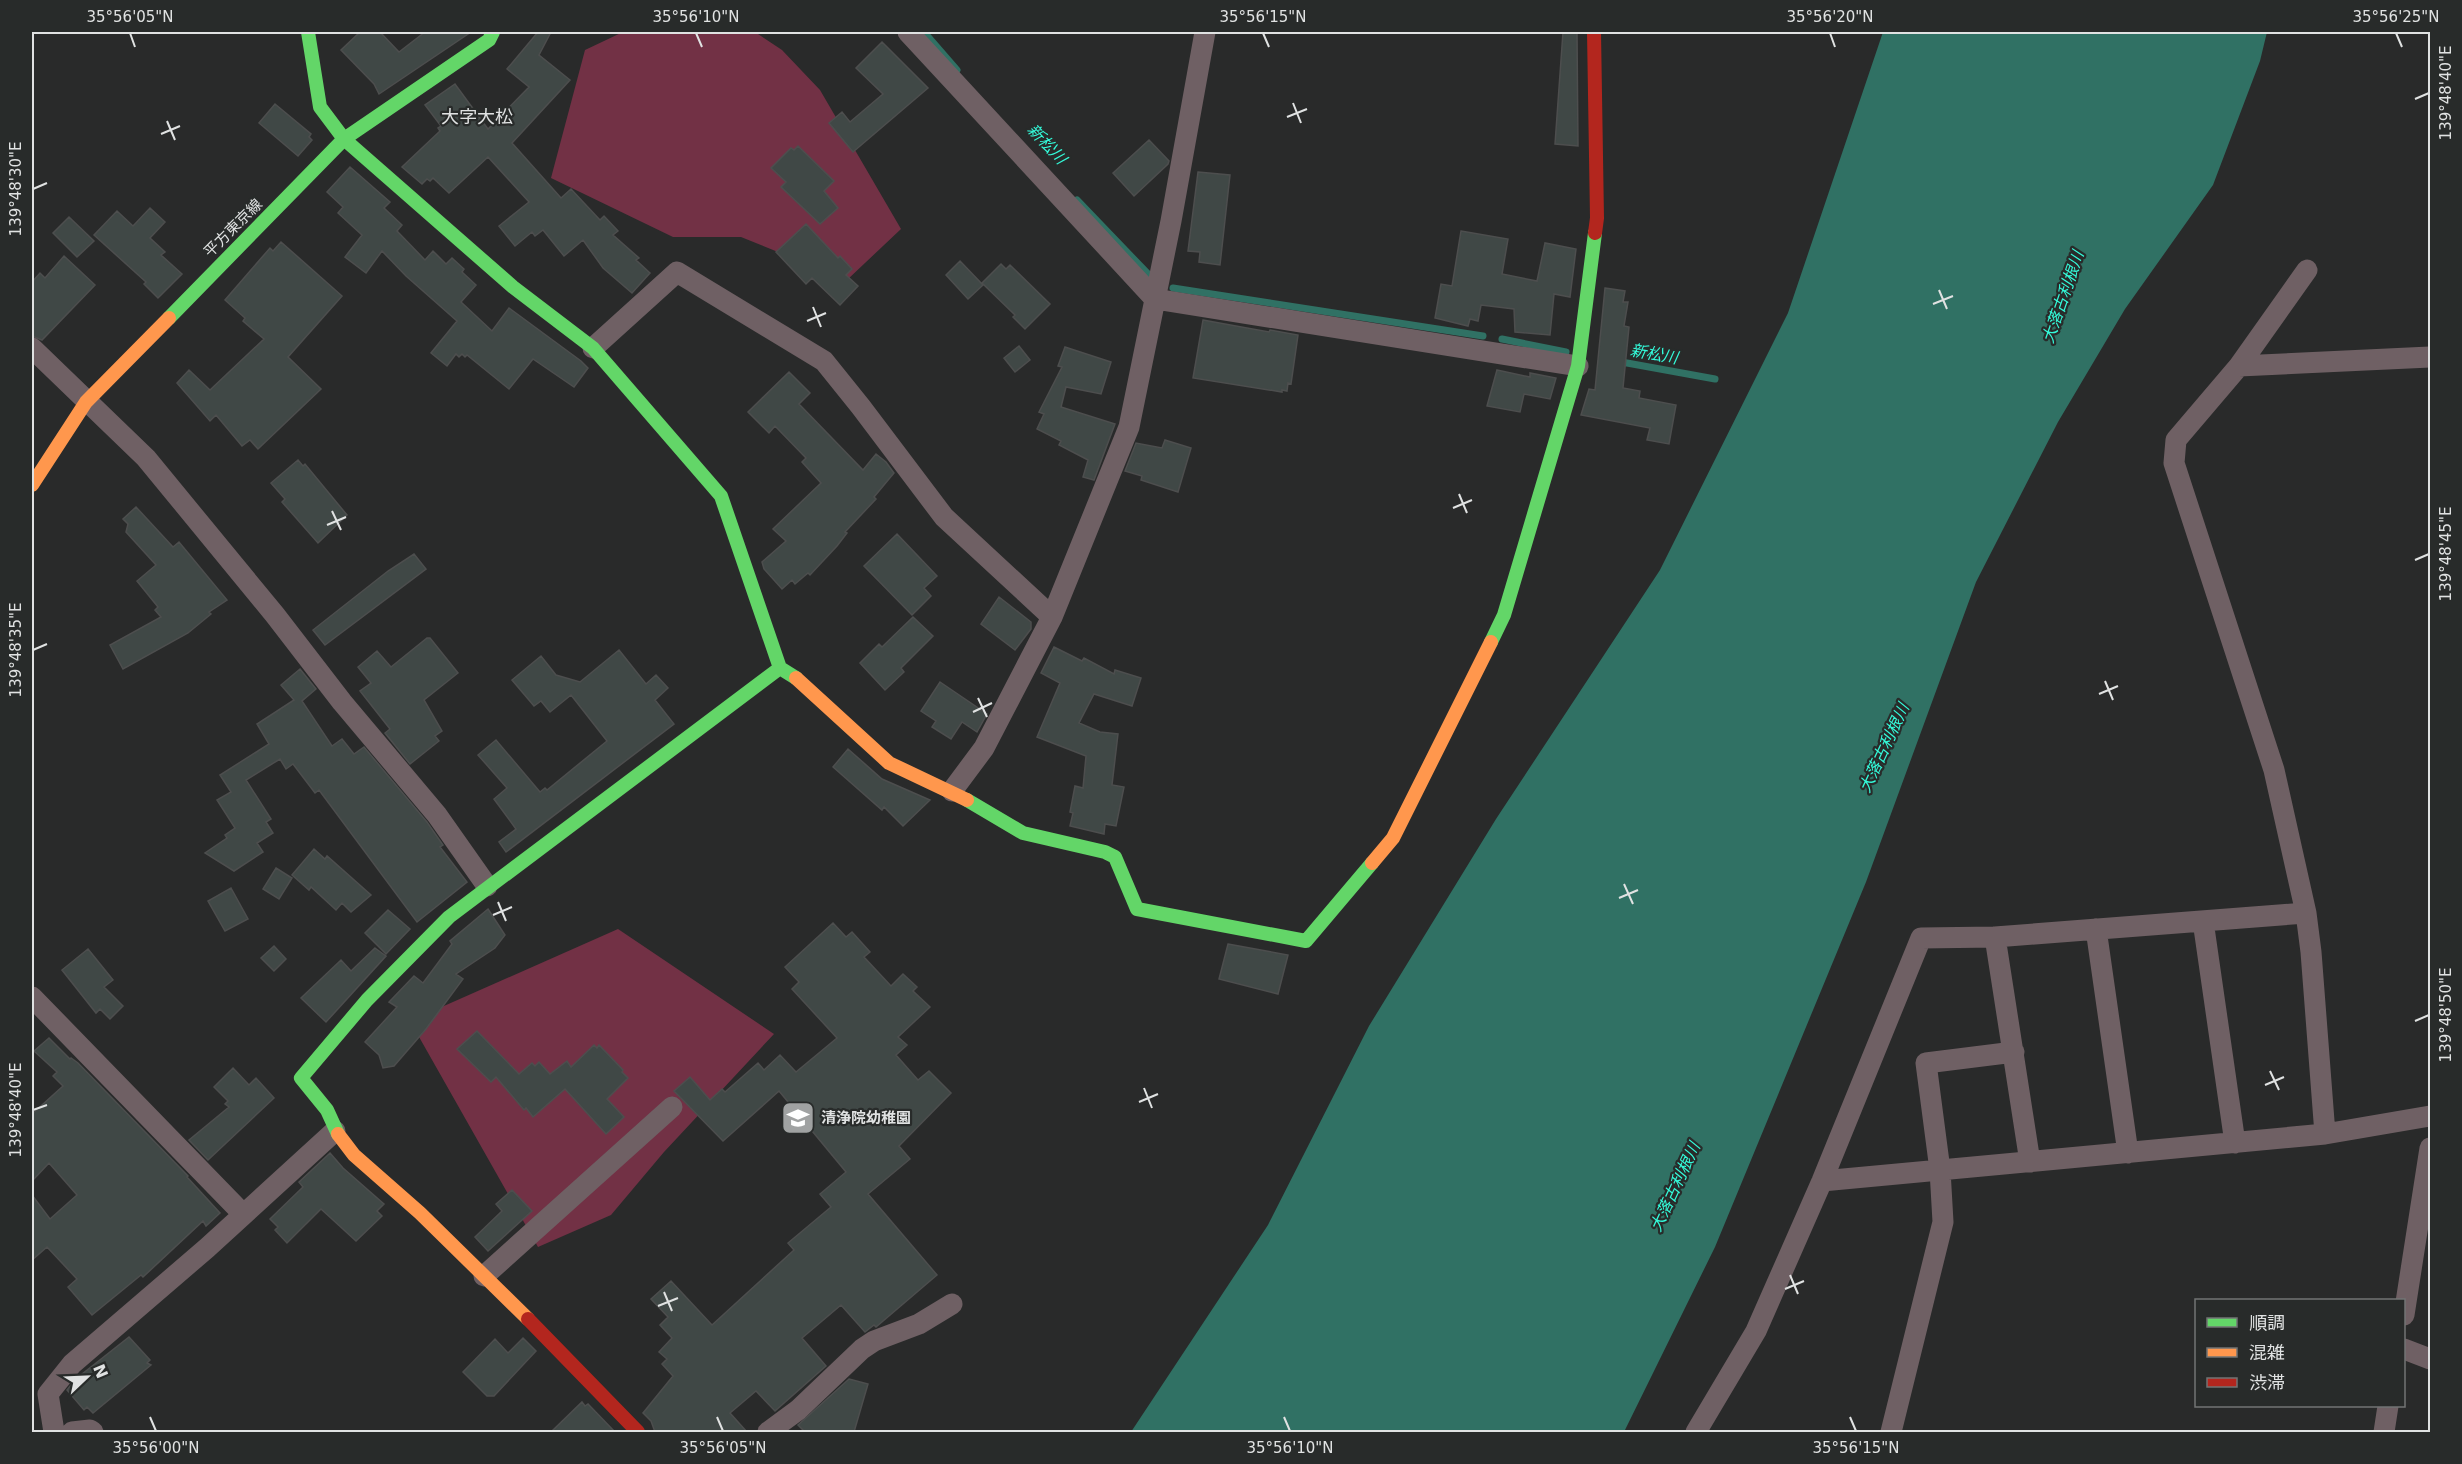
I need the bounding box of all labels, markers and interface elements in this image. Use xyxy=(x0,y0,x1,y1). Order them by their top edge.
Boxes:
text: 35°56'05"N xyxy=(86,8,174,26)
text: 35°56'10"N xyxy=(652,8,740,26)
text: 35°56'15"N xyxy=(1219,8,1307,26)
text: 35°56'20"N xyxy=(1786,8,1874,26)
text: 35°56'25"N xyxy=(2352,8,2440,26)
text: 139°48'40"E xyxy=(2437,46,2455,140)
district label: 大字大松 xyxy=(441,106,513,127)
water label: 新松川 xyxy=(1024,120,1072,169)
text: 139°48'30"E xyxy=(7,142,25,236)
street label: 平方東京線 xyxy=(200,195,266,261)
water label: 大落古利根川 xyxy=(2038,247,2088,345)
water label: 新松川 xyxy=(1629,340,1681,368)
text: 139°48'45"E xyxy=(2437,507,2455,601)
text: 139°48'35"E xyxy=(7,603,25,697)
water label: 大落古利根川 xyxy=(1855,699,1914,796)
text: 139°48'50"E xyxy=(2437,968,2455,1062)
text: 139°48'40"E xyxy=(7,1063,25,1157)
school or university icon: 清浄院幼稚園 xyxy=(780,1100,816,1136)
place label: 清浄院幼稚園 xyxy=(821,1109,911,1127)
water label: 大落古利根川 xyxy=(1646,1138,1705,1235)
legend xyxy=(2195,1299,2405,1407)
text: 順調 xyxy=(2249,1312,2285,1333)
text: 混雑 xyxy=(2249,1342,2285,1363)
north arrow xyxy=(57,1347,117,1407)
text: N xyxy=(89,1361,112,1381)
text: 渋滞 xyxy=(2249,1372,2285,1393)
text: 35°56'00"N xyxy=(112,1439,200,1457)
text: 35°56'05"N xyxy=(679,1439,767,1457)
text: 35°56'10"N xyxy=(1246,1439,1334,1457)
text: 35°56'15"N xyxy=(1812,1439,1900,1457)

